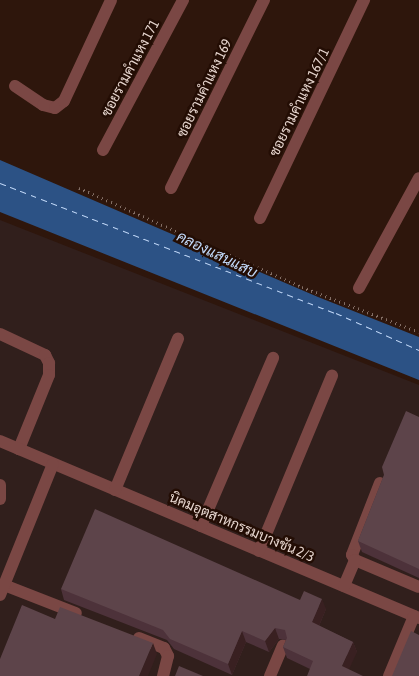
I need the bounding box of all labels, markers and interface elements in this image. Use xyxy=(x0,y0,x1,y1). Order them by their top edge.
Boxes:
street label: ซอยรามคำแหง 171 xyxy=(97,17,163,119)
street label: ซอยรามคำแหง 169 xyxy=(173,36,235,140)
street label: ซอยรามคำแหง 167/1 xyxy=(265,45,333,159)
water label: คลองแสนแสบ xyxy=(174,227,260,281)
street label: นิคมอุตสาหกรรมบางชัน 2/3 xyxy=(167,489,317,565)

